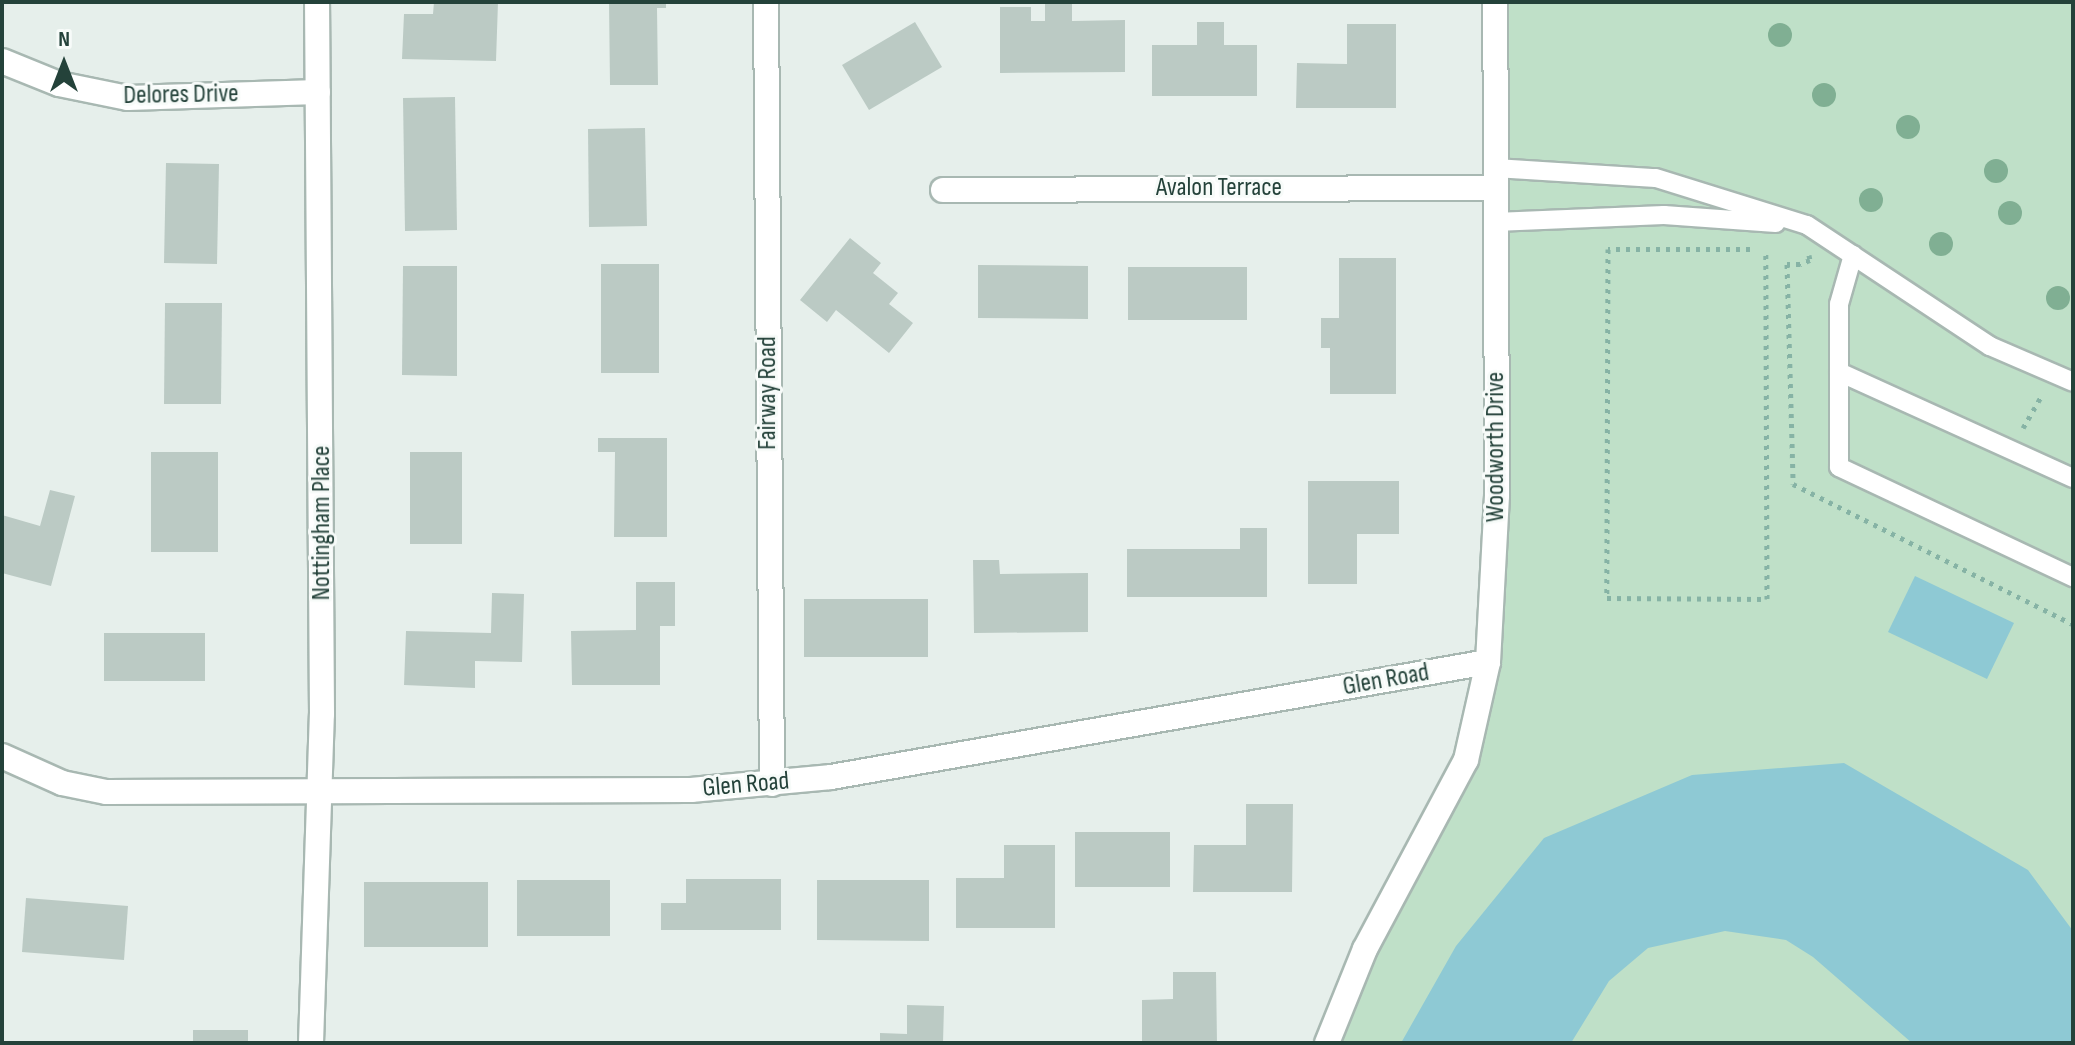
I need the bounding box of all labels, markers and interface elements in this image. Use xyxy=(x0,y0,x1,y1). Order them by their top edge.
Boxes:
north arrow xyxy=(24,24,104,104)
text: N xyxy=(58,26,70,53)
street label: Delores Drive xyxy=(123,78,239,112)
street label: Avalon Terrace xyxy=(1156,172,1282,204)
street label: Fairway Road xyxy=(752,336,784,450)
street label: Woodworth Drive xyxy=(1480,372,1512,522)
street label: Nottingham Place xyxy=(306,446,338,600)
street label: Glen Road xyxy=(1341,657,1431,703)
street label: Glen Road xyxy=(701,766,791,804)

